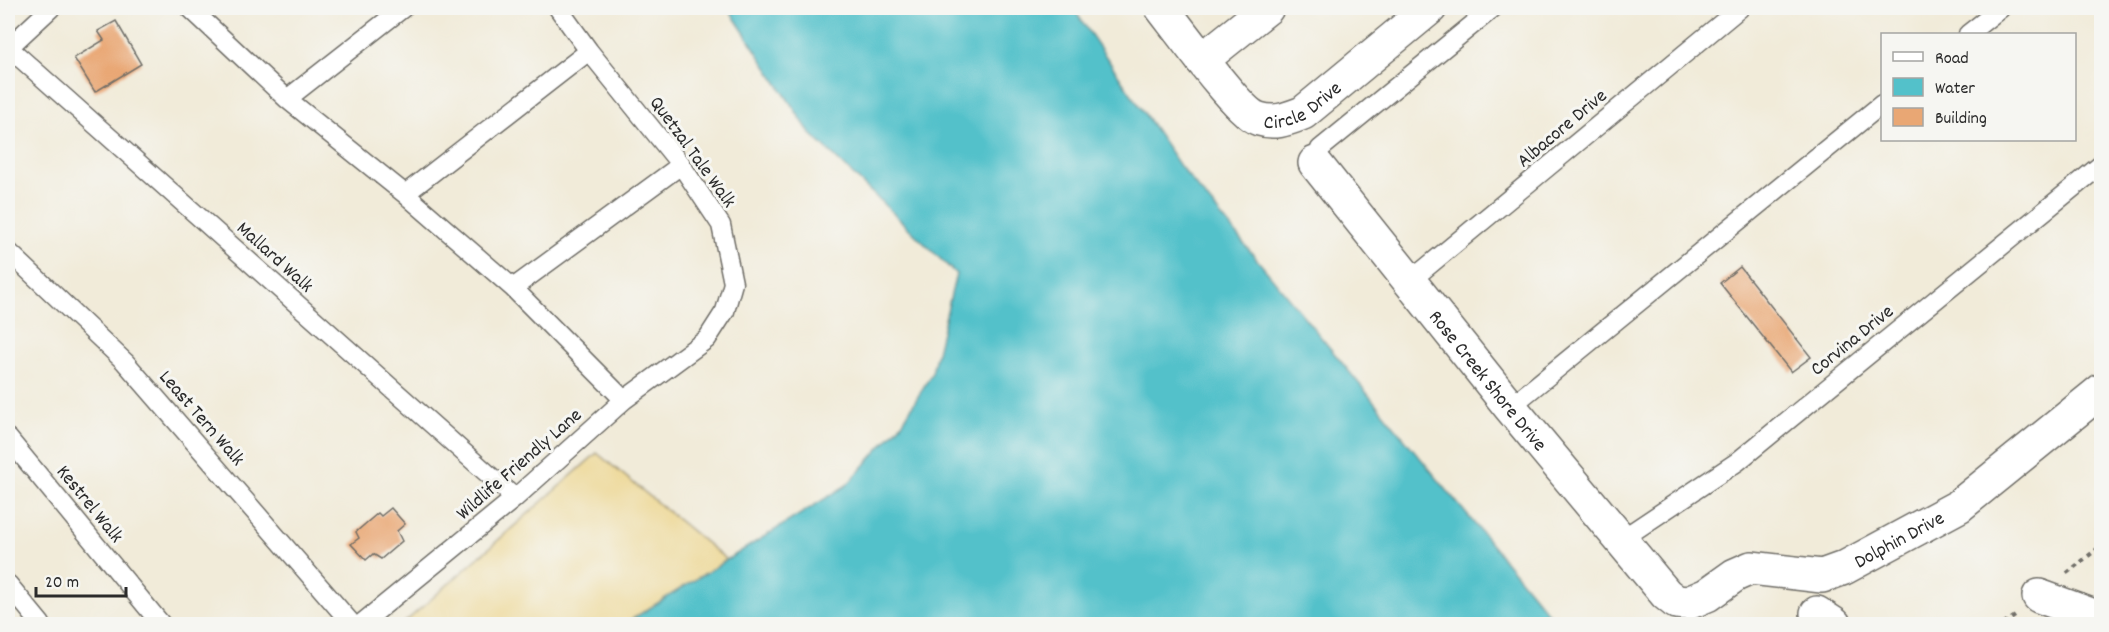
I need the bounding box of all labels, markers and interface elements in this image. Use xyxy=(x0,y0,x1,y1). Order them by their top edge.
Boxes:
legend xyxy=(1881,33,2076,141)
text: Road xyxy=(1935,47,1969,72)
street label: Circle Drive xyxy=(1262,76,1349,138)
text: Water xyxy=(1935,77,1975,102)
street label: Albacore Drive xyxy=(1512,83,1614,175)
street label: Quetzal Tale Walk xyxy=(641,91,742,214)
text: Building xyxy=(1935,107,1987,132)
street label: Mallard Walk xyxy=(229,216,319,300)
street label: Corvina Drive xyxy=(1805,299,1901,384)
street label: Rose Creek Shore Drive xyxy=(1421,305,1552,459)
street label: Least Tern Walk xyxy=(151,365,250,473)
street label: Wildlife Friendly Lane xyxy=(451,403,589,528)
street label: Kestrel Walk xyxy=(48,460,129,550)
street label: Dolphin Drive xyxy=(1850,505,1950,577)
scale bar xyxy=(36,560,126,598)
text: 20 m xyxy=(45,571,79,596)

